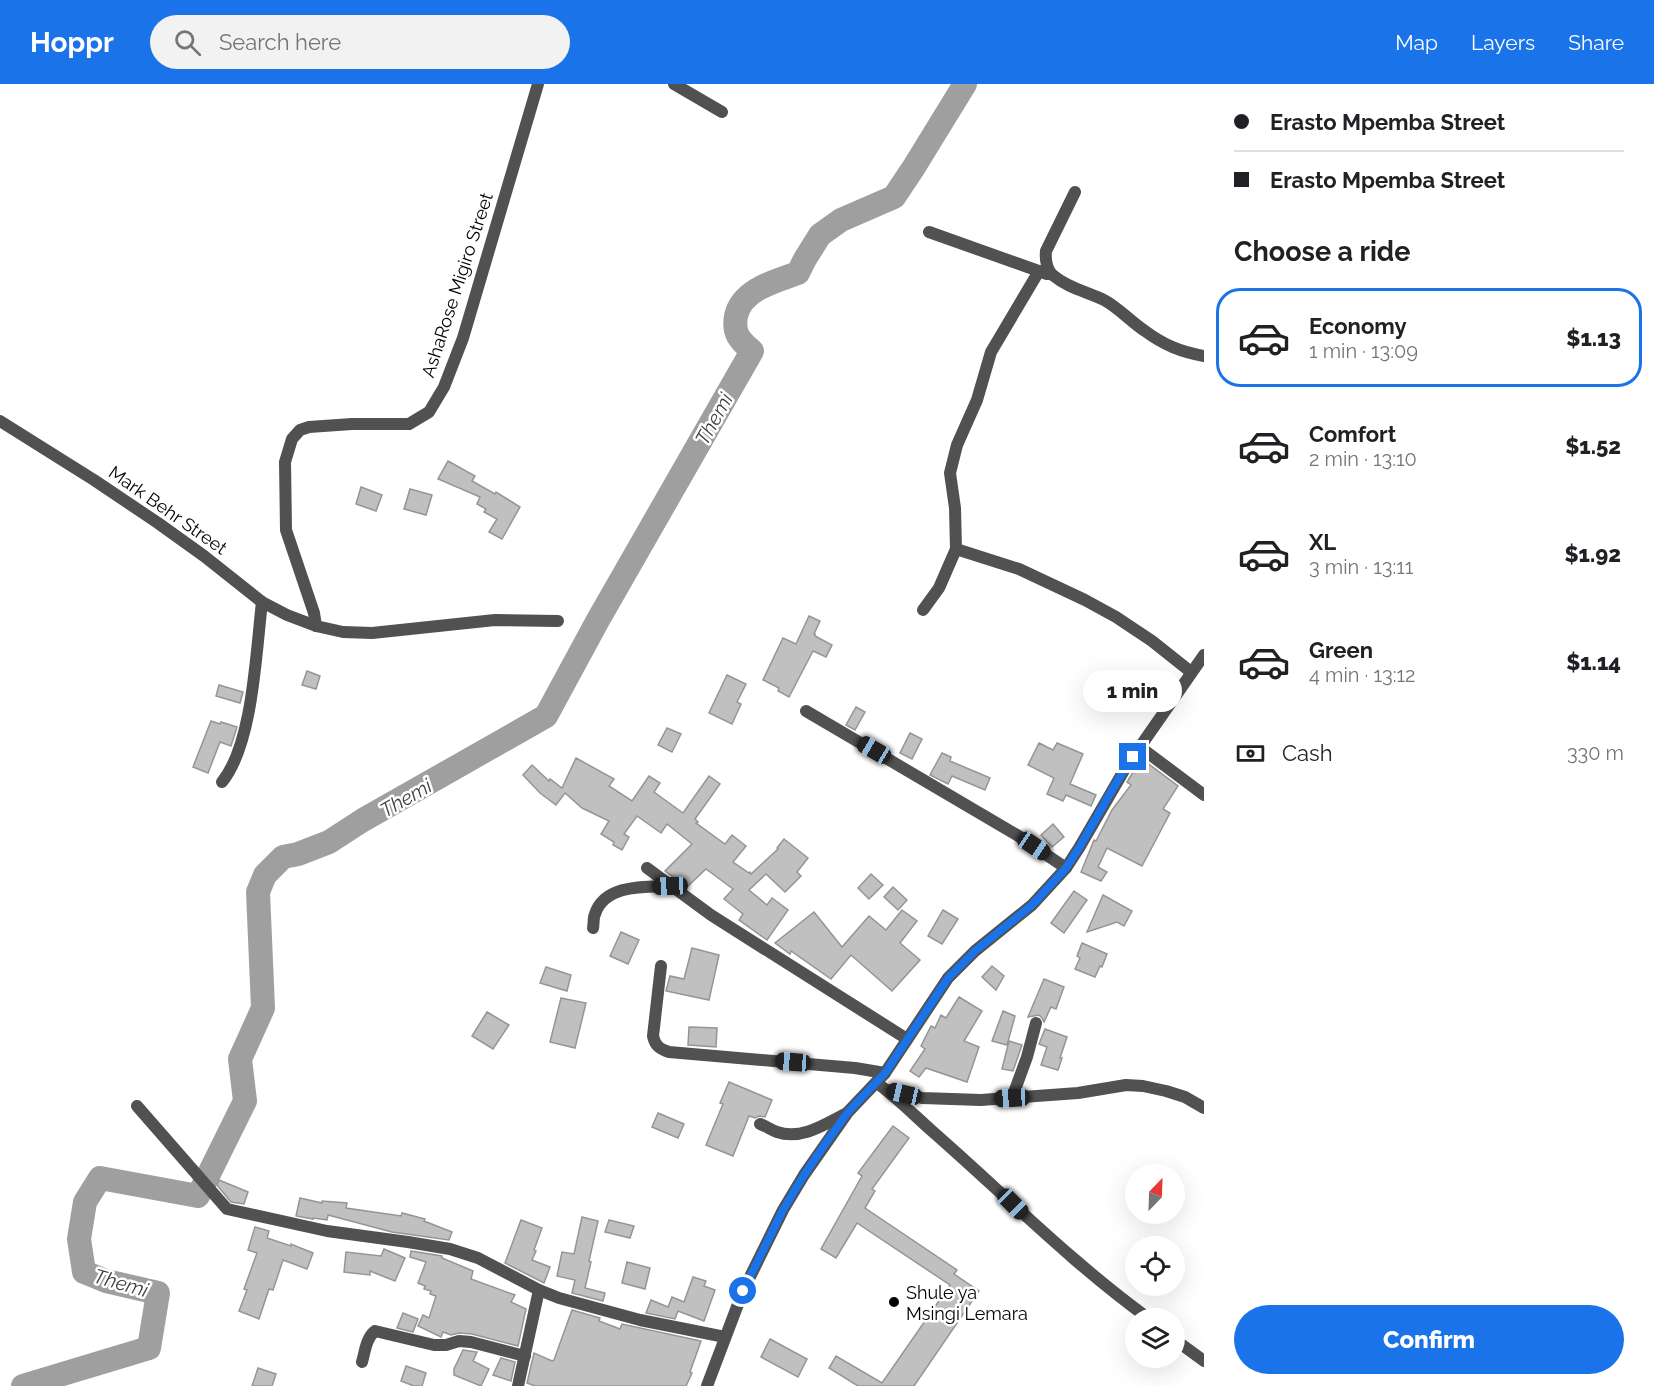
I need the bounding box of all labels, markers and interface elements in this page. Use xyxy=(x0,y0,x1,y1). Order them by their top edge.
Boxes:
search box xyxy=(150,15,570,69)
text: Hoppr xyxy=(30,26,114,59)
icon: search xyxy=(171,26,204,59)
text: Search here xyxy=(219,29,341,55)
text: Map xyxy=(1395,30,1438,55)
text: Layers xyxy=(1471,30,1535,55)
text: Share xyxy=(1568,30,1624,55)
text: Erasto Mpemba Street xyxy=(1270,109,1505,135)
text: Erasto Mpemba Street xyxy=(1270,167,1505,193)
street label: AshaRose Migiro Street xyxy=(417,190,497,380)
text: Choose a ride xyxy=(1234,236,1410,267)
icon: car xyxy=(1237,311,1291,365)
text: Economy xyxy=(1309,313,1407,339)
text: $1.13 xyxy=(1566,325,1621,351)
text: 1 min · 13:09 xyxy=(1309,339,1418,363)
water label: Themi xyxy=(690,388,738,449)
icon: car xyxy=(1237,419,1291,473)
text: Comfort xyxy=(1309,421,1396,447)
text: $1.52 xyxy=(1565,433,1621,459)
text: 2 min · 13:10 xyxy=(1309,447,1417,471)
street label: Mark Behr Street xyxy=(105,461,231,559)
icon: car xyxy=(1237,527,1291,581)
text: XL xyxy=(1309,529,1336,555)
text: $1.92 xyxy=(1565,541,1621,567)
text: 3 min · 13:11 xyxy=(1309,555,1413,579)
icon: car xyxy=(1237,635,1291,689)
text: Green xyxy=(1309,637,1373,663)
text: $1.14 xyxy=(1566,649,1621,675)
text: 4 min · 13:12 xyxy=(1309,663,1415,687)
callout: 1 min xyxy=(1084,670,1182,712)
text: 1 min xyxy=(1107,679,1158,703)
car xyxy=(854,733,894,767)
icon: cash xyxy=(1234,737,1267,770)
text: Cash xyxy=(1282,740,1333,766)
text: 330 m xyxy=(1567,741,1624,765)
route end xyxy=(1119,743,1146,770)
water label: Themi xyxy=(376,773,437,822)
car xyxy=(1014,828,1054,864)
car xyxy=(652,876,688,896)
car xyxy=(774,1052,812,1072)
car xyxy=(884,1081,924,1107)
car xyxy=(994,1088,1030,1108)
north arrow xyxy=(1125,1164,1185,1224)
map controls xyxy=(1125,1164,1185,1368)
car xyxy=(994,1185,1032,1223)
button: locate xyxy=(1125,1236,1185,1296)
water label: Themi xyxy=(91,1264,152,1302)
route start xyxy=(729,1277,756,1304)
place label: Shule ya Msingi Lemara xyxy=(906,1282,1028,1324)
marker: Shule ya Msingi Lemara xyxy=(887,1295,901,1309)
button: Confirm xyxy=(1234,1305,1624,1374)
button: layers xyxy=(1125,1308,1185,1368)

